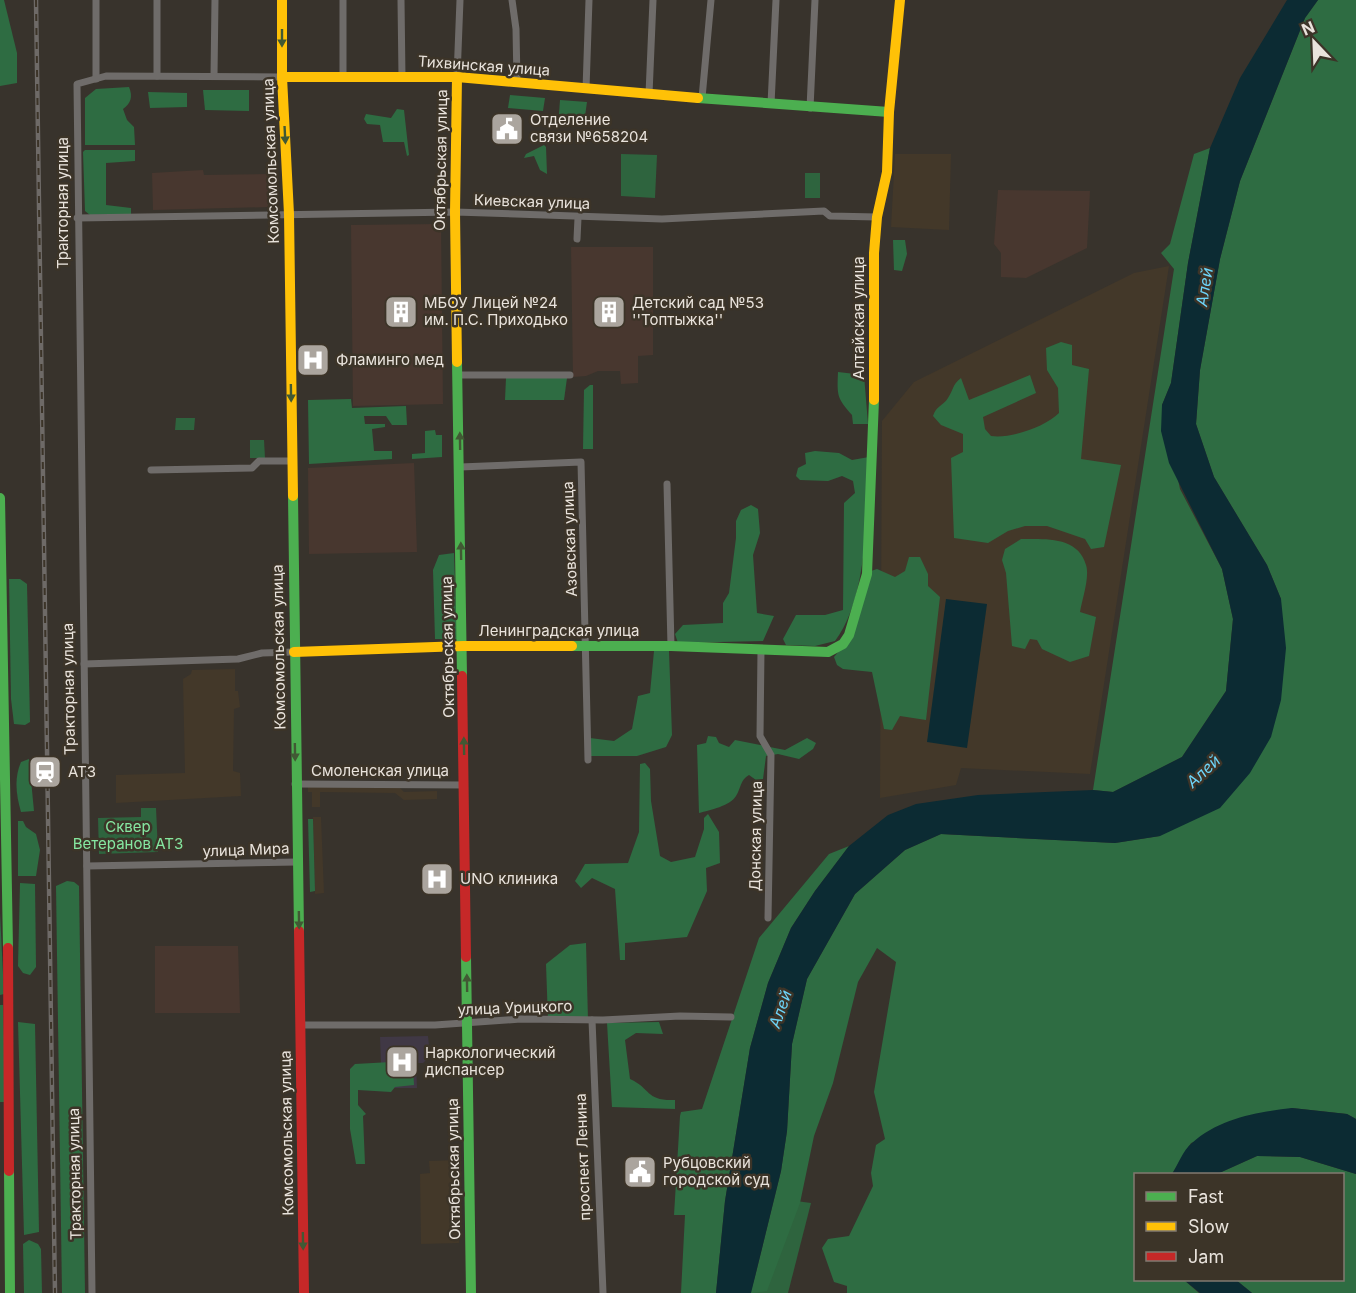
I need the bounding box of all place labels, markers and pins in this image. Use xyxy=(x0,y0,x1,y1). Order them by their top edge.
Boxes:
place label: Отделение связи №658204 xyxy=(530,110,648,146)
public building icon: Отделение связи №658204 xyxy=(489,111,525,147)
place label: МБОУ Лицей №24 им. П.С. Приходько xyxy=(424,293,568,329)
place label: Детский сад №53 ''Топтыжка'' xyxy=(632,293,764,329)
building icon: МБОУ Лицей №24 им. П.С. Приходько xyxy=(383,294,419,330)
building icon: Детский сад №53 ''Топтыжка'' xyxy=(591,294,627,330)
hospital icon: Фламинго мед xyxy=(295,342,331,378)
place label: Фламинго мед xyxy=(336,350,444,369)
station icon: АТЗ xyxy=(27,754,63,790)
place label: АТЗ xyxy=(68,762,96,781)
hospital icon: UNO клиника xyxy=(419,861,455,897)
place label: UNO клиника xyxy=(460,869,558,888)
place label: Наркологический диспансер xyxy=(425,1043,556,1079)
hospital icon: Наркологический диспансер xyxy=(384,1044,420,1080)
place label: Рубцовский городской суд xyxy=(663,1153,770,1189)
public building icon: Рубцовский городской суд xyxy=(622,1154,658,1190)

